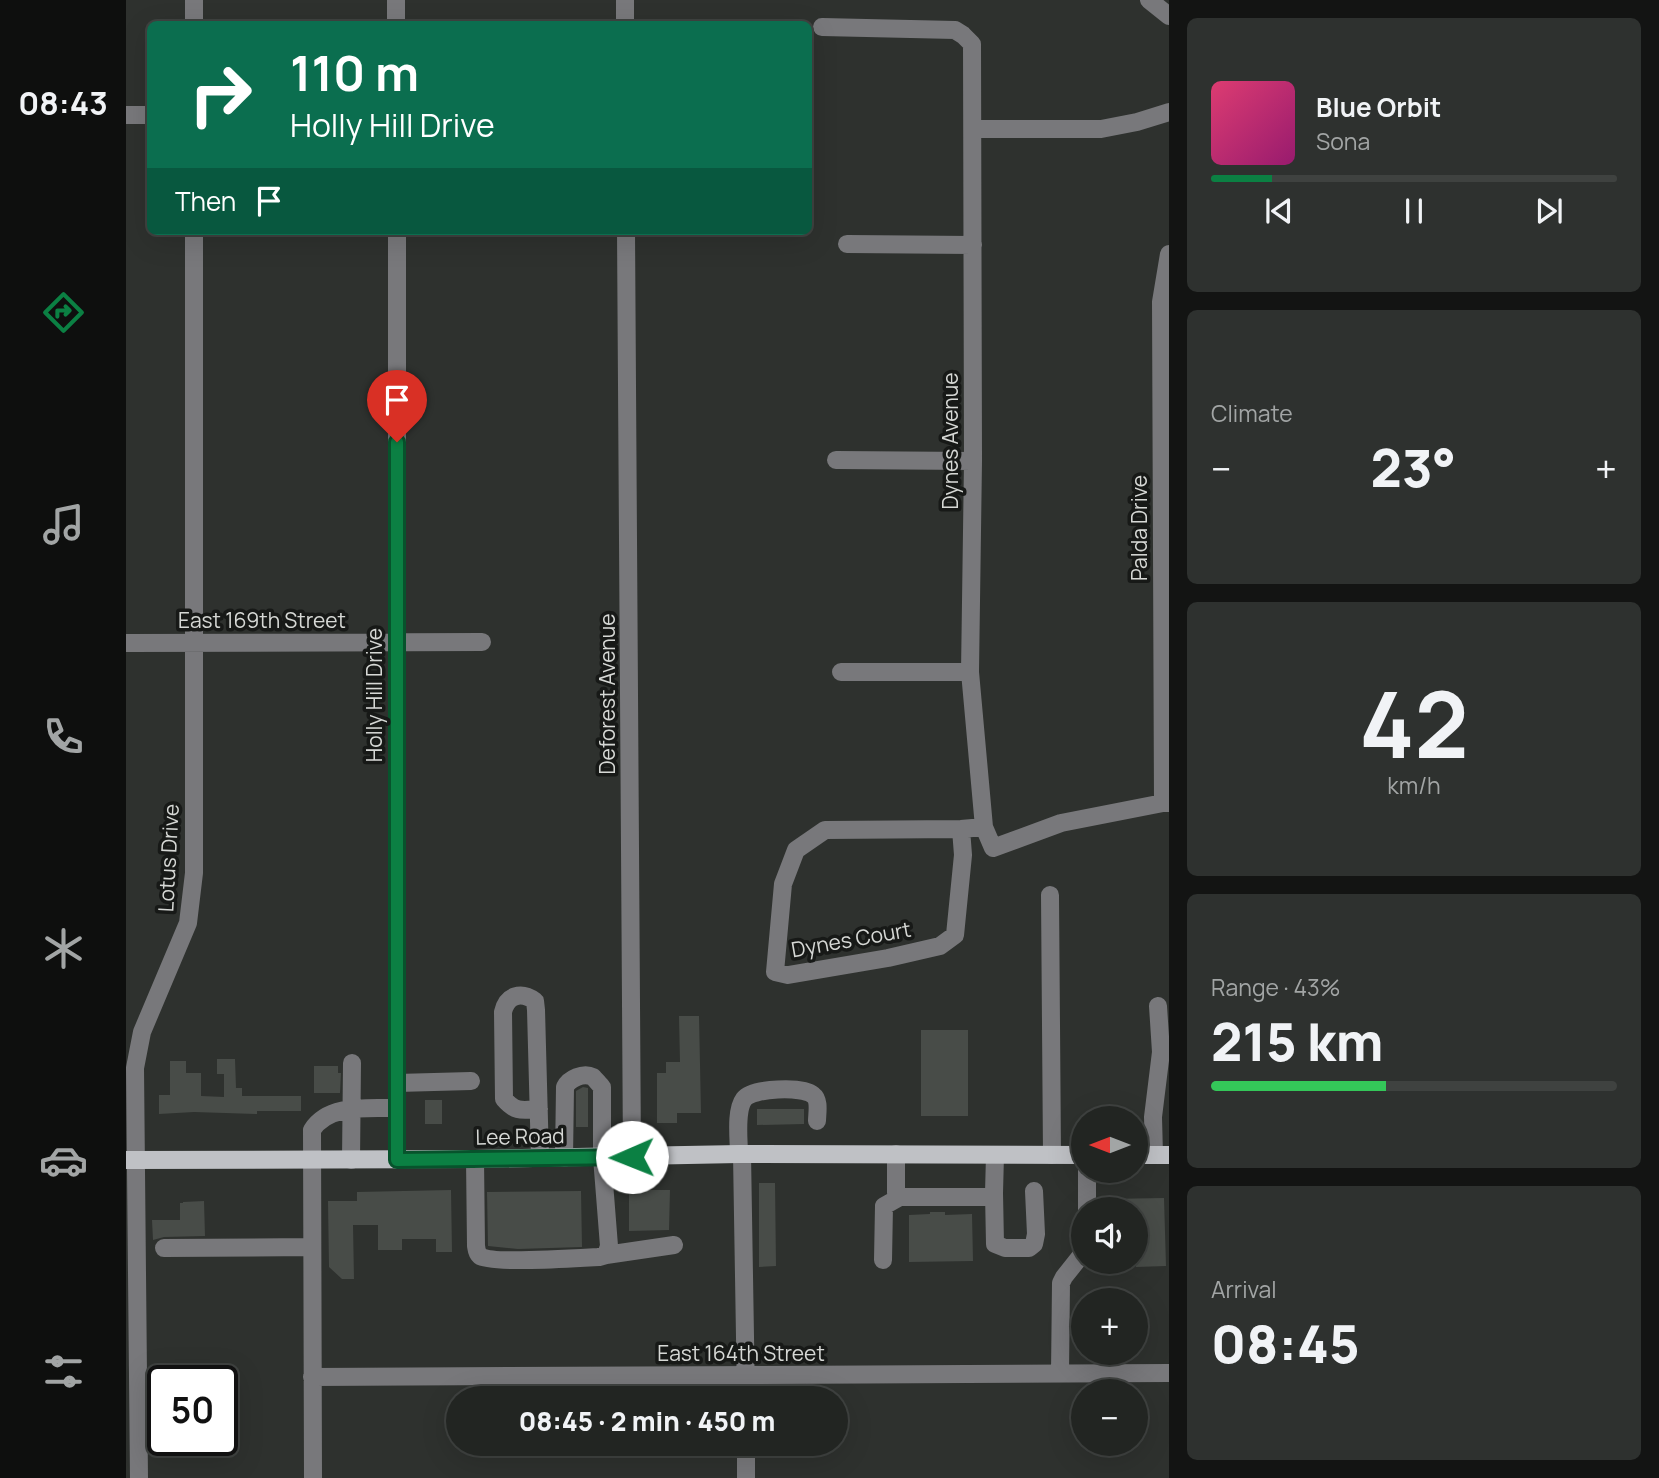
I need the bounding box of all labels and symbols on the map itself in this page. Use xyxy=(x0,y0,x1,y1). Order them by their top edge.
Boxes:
pin xyxy=(367,370,427,442)
street label: Dynes Avenue xyxy=(936,373,964,509)
street label: Palda Drive xyxy=(1125,475,1153,581)
street label: East 169th Street xyxy=(178,606,346,634)
street label: Deforest Avenue xyxy=(593,614,621,775)
street label: Holly Hill Drive xyxy=(360,628,388,762)
street label: Lotus Drive xyxy=(151,803,185,913)
street label: Dynes Court xyxy=(789,915,913,963)
north arrow xyxy=(1071,1106,1148,1183)
position arrow xyxy=(595,1120,669,1194)
street label: Lee Road xyxy=(475,1121,565,1151)
street label: East 164th Street xyxy=(657,1339,825,1367)
speed limit sign: 50 xyxy=(147,1365,238,1456)

